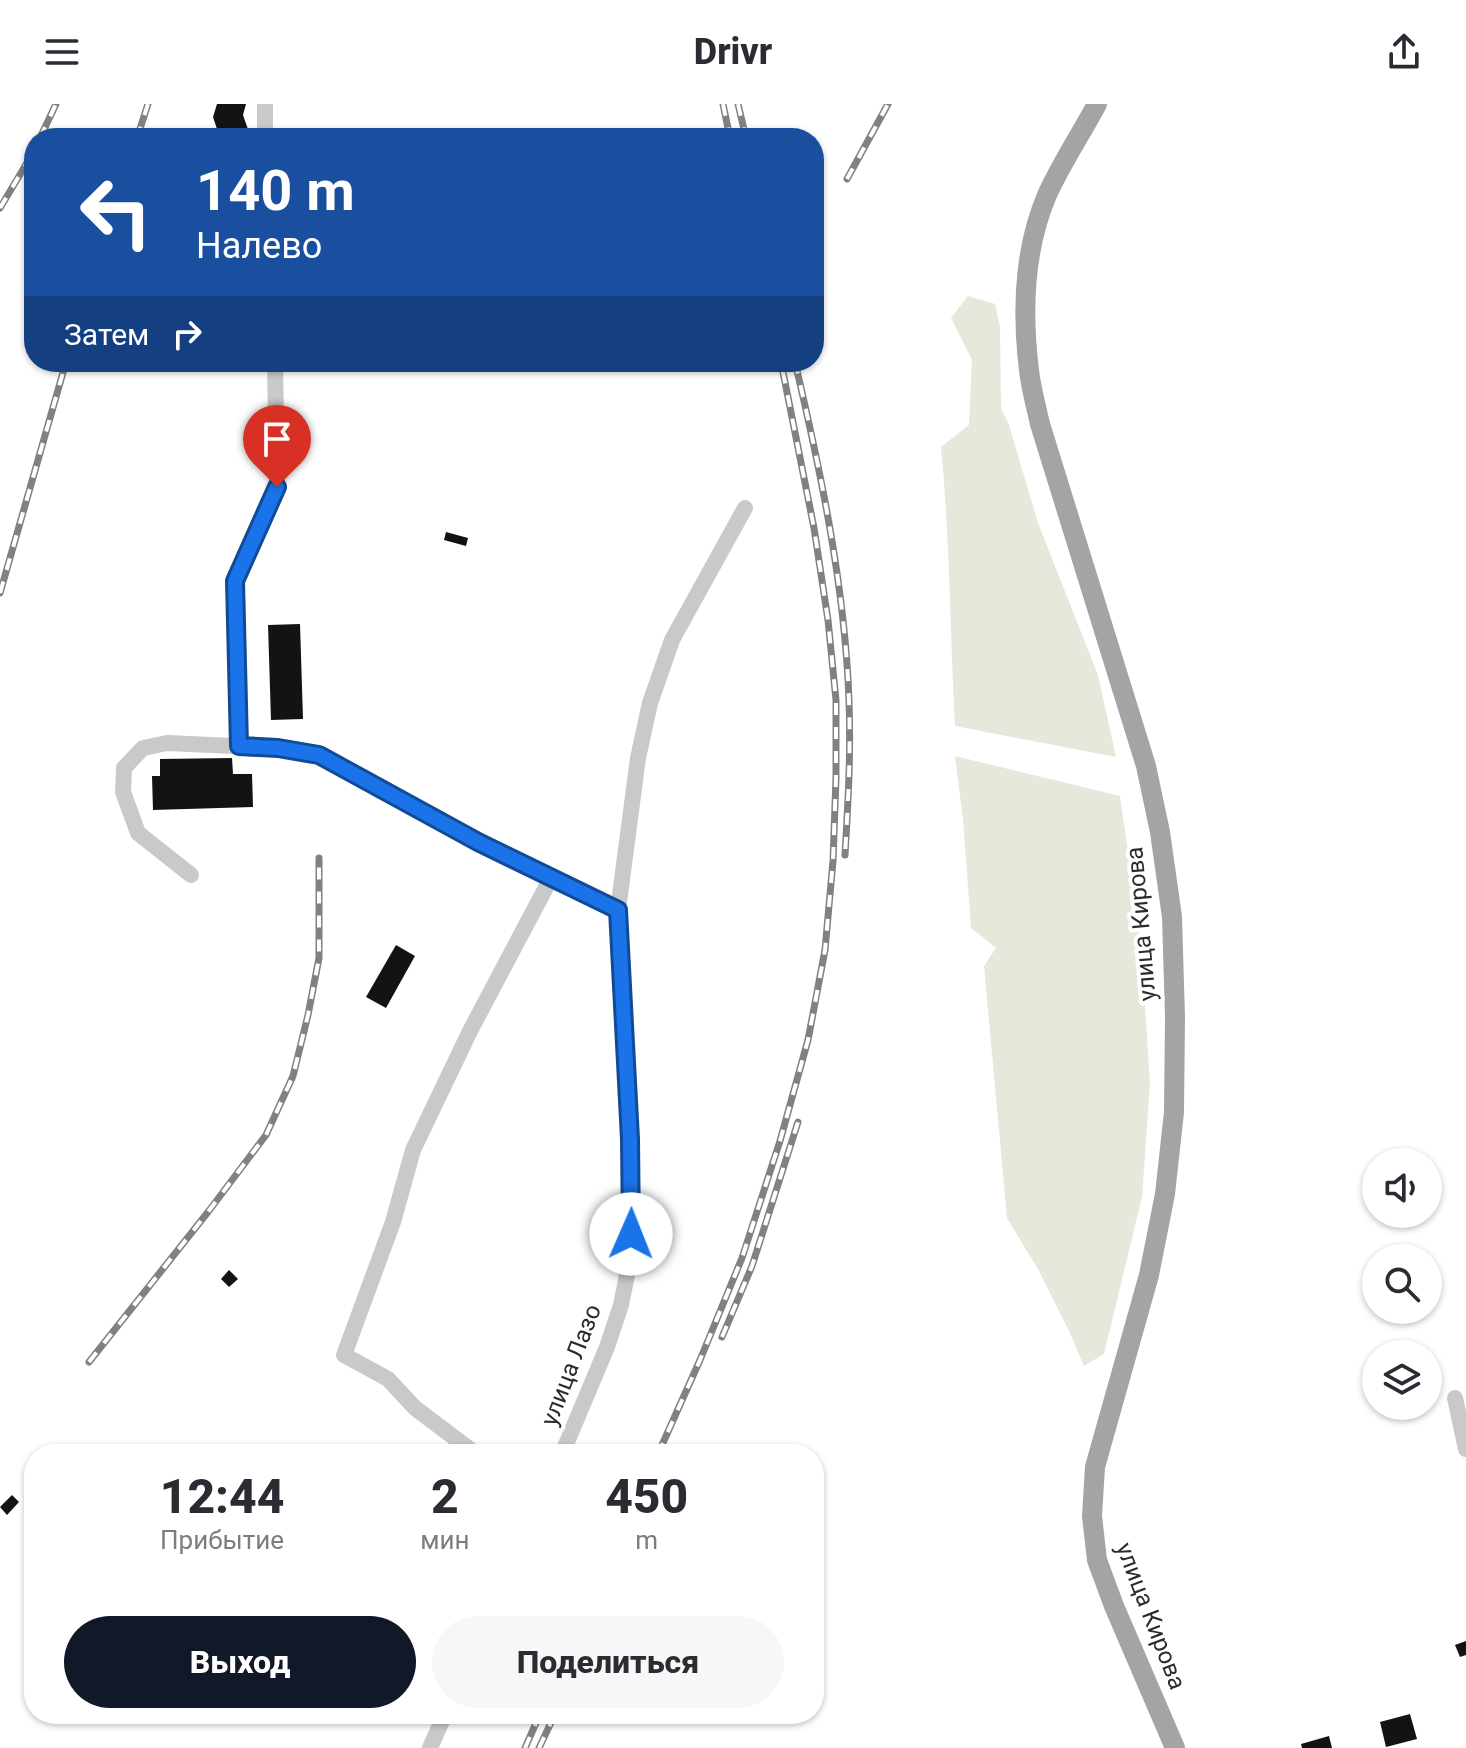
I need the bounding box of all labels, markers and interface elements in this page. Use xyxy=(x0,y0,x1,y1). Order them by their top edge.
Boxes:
icon: menu xyxy=(40,30,84,74)
icon: share xyxy=(1382,30,1426,74)
text: Drivr xyxy=(694,31,772,73)
text: 140 m xyxy=(196,158,355,224)
icon: left xyxy=(64,160,168,264)
text: Налево xyxy=(196,225,322,267)
icon: right xyxy=(165,312,209,356)
text: Затем xyxy=(64,317,149,352)
pin xyxy=(243,405,311,487)
icon: arrive xyxy=(255,417,299,461)
street label: улица Кирова xyxy=(1120,846,1162,1002)
map controls xyxy=(1362,1148,1442,1420)
button: sound xyxy=(1362,1148,1442,1228)
position arrow xyxy=(589,1192,673,1276)
button: search xyxy=(1362,1244,1442,1324)
street label: улица Лазо xyxy=(535,1300,607,1430)
button: layers xyxy=(1362,1340,1442,1420)
text: 12:44 xyxy=(160,1468,284,1525)
text: 2 xyxy=(431,1468,459,1525)
text: 450 xyxy=(605,1468,688,1525)
text: Прибытие xyxy=(160,1525,284,1555)
text: мин xyxy=(420,1525,469,1555)
text: m xyxy=(635,1525,658,1555)
street label: улица Кирова xyxy=(1110,1539,1192,1693)
button: Выход xyxy=(64,1616,416,1708)
button: Поделиться xyxy=(432,1616,784,1708)

